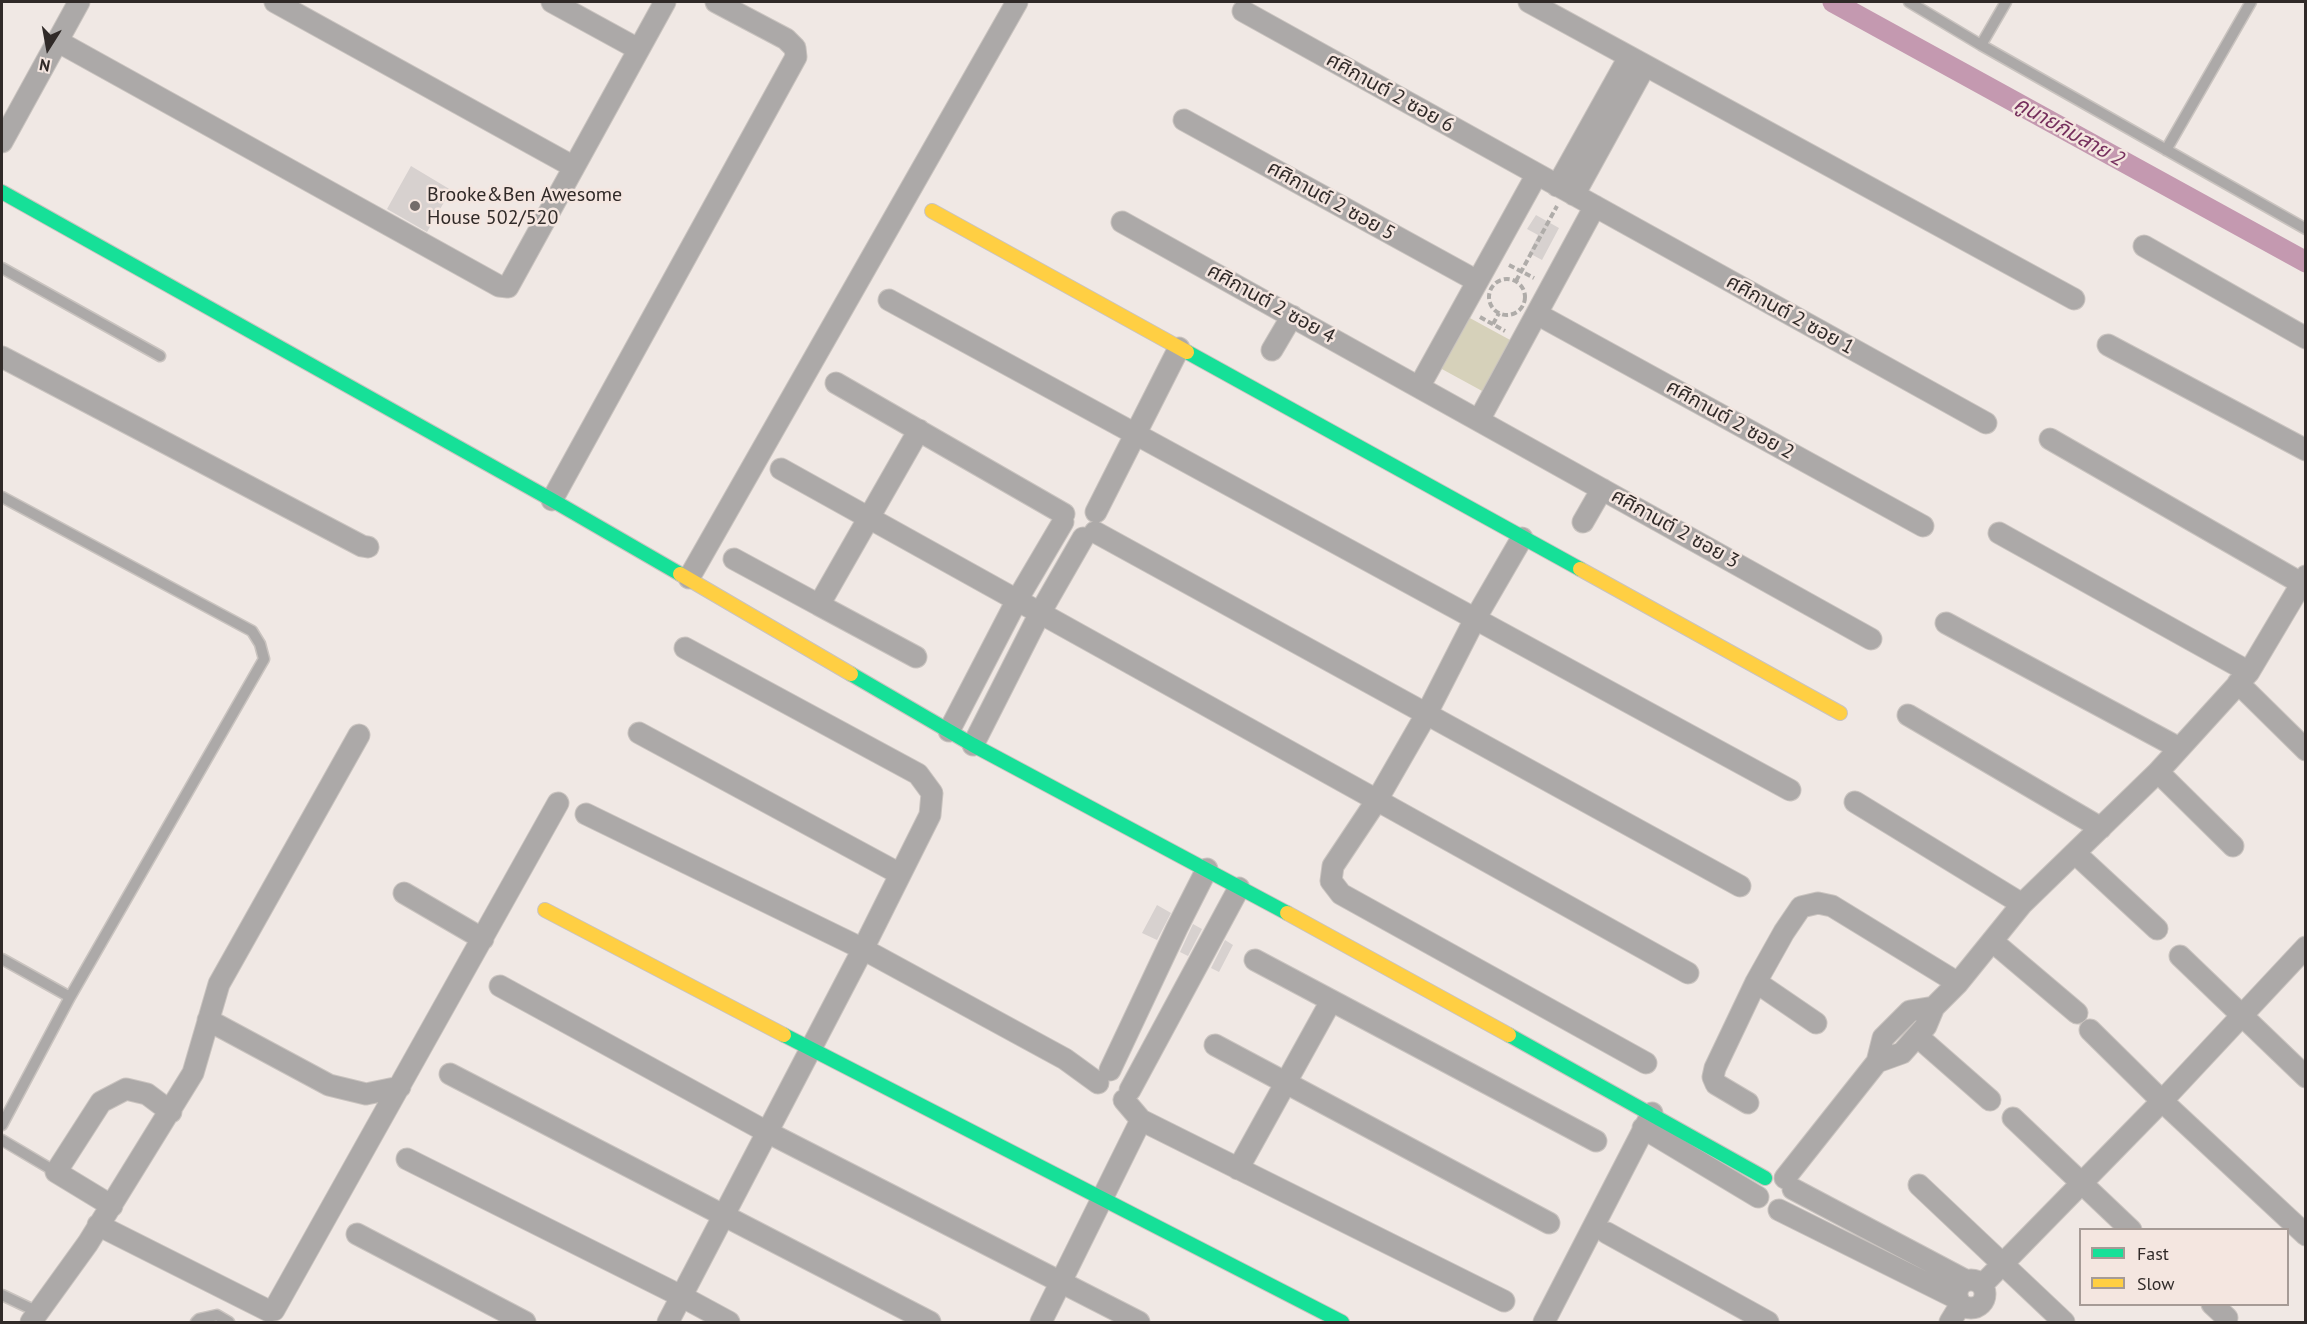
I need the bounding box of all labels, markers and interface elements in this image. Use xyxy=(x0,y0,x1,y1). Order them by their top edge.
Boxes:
north arrow xyxy=(18,18,78,78)
street label: ศศิกานต์ 2 ซอย 6 xyxy=(1322,48,1458,138)
text: N xyxy=(38,55,52,76)
water label: คูนายกิมสาย 2 xyxy=(2010,91,2128,173)
street label: ศศิกานต์ 2 ซอย 5 xyxy=(1263,156,1399,246)
place label: Brooke&Ben Awesome House 502/520 xyxy=(427,183,622,230)
marker: Brooke&Ben Awesome House 502/520 xyxy=(408,199,422,213)
street label: ศศิกานต์ 2 ซอย 4 xyxy=(1203,259,1339,349)
street label: ศศิกานต์ 2 ซอย 1 xyxy=(1722,270,1858,360)
street label: ศศิกานต์ 2 ซอย 2 xyxy=(1662,375,1798,465)
street label: ศศิกานต์ 2 ซอย 3 xyxy=(1607,484,1743,574)
legend xyxy=(2079,1228,2289,1306)
text: Fast xyxy=(2137,1242,2169,1265)
text: Slow xyxy=(2137,1272,2175,1295)

